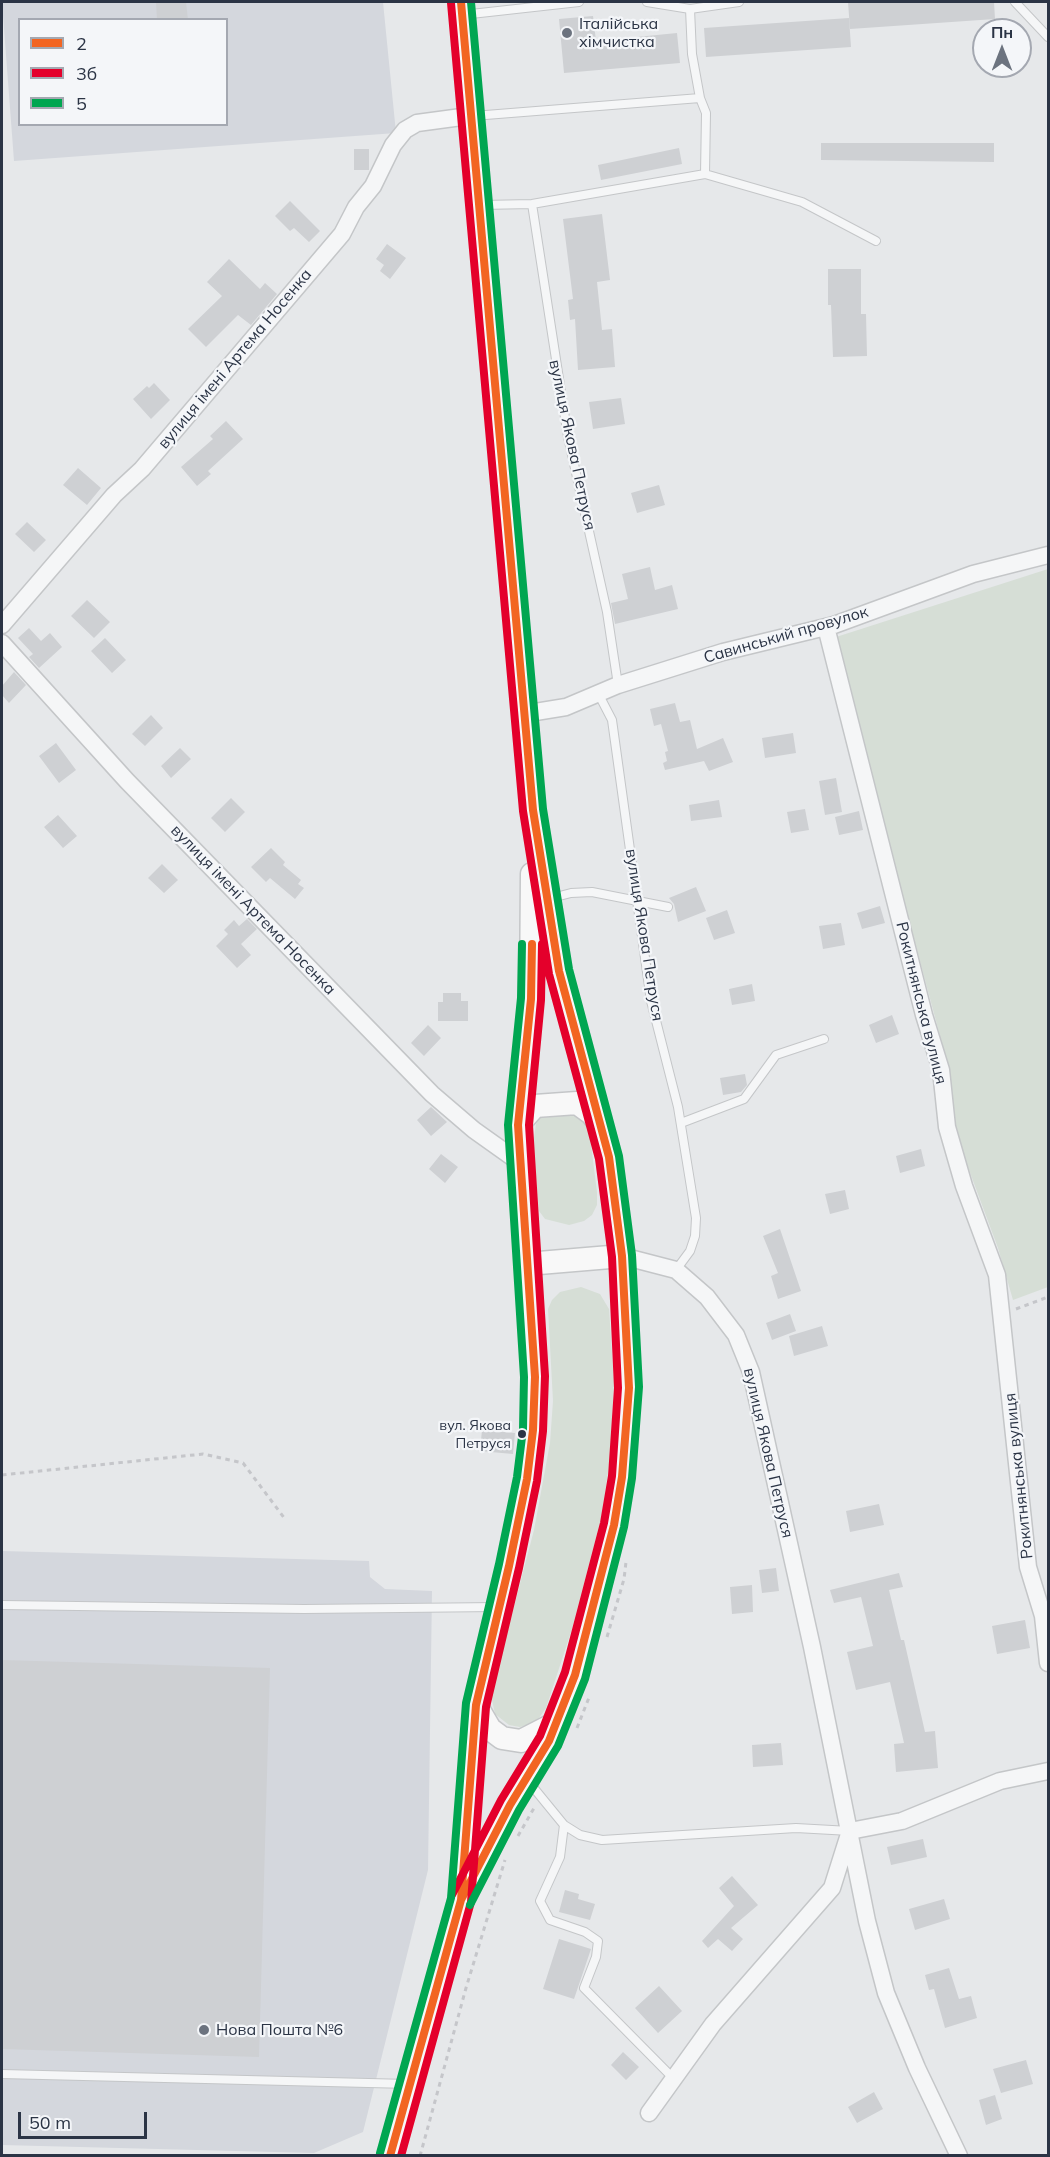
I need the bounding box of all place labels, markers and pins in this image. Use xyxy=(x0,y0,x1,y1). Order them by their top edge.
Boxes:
place label: Італійська хімчистка xyxy=(579,14,658,52)
marker: Італійська хімчистка xyxy=(560,26,574,40)
place label: вул. Якова Петруся xyxy=(439,1418,511,1450)
marker: вул. Якова Петруся xyxy=(516,1428,528,1440)
place label: Нова Пошта №6 xyxy=(216,2020,343,2040)
marker: Нова Пошта №6 xyxy=(197,2023,211,2037)

